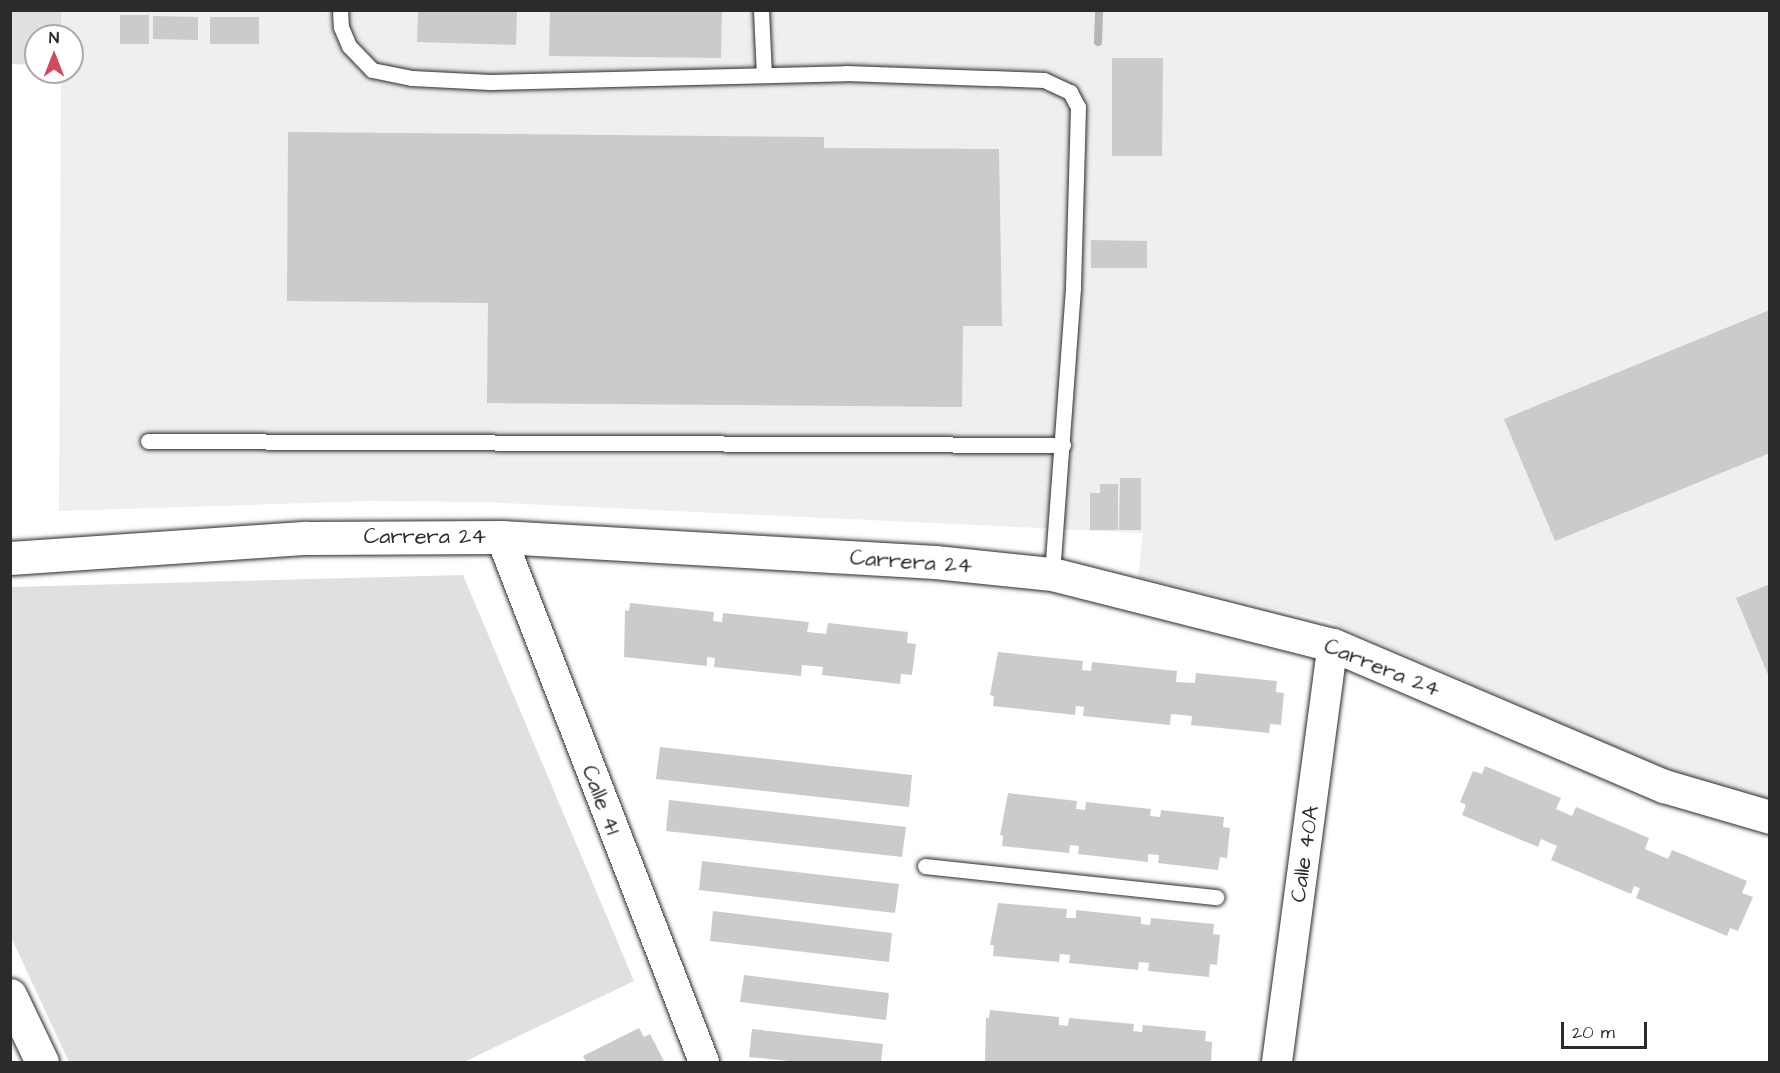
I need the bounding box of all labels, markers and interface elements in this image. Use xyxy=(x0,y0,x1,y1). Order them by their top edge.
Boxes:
north arrow xyxy=(24,24,84,84)
text: N xyxy=(49,27,59,49)
street label: Carrera 24 xyxy=(364,524,486,550)
street label: Carrera 24 xyxy=(849,545,973,579)
street label: Carrera 24 xyxy=(1320,633,1444,703)
street label: Calle 41 xyxy=(576,762,626,838)
street label: Calle 40A xyxy=(1285,804,1325,904)
scale bar xyxy=(1564,1010,1650,1048)
text: 20 m xyxy=(1572,1020,1615,1045)

